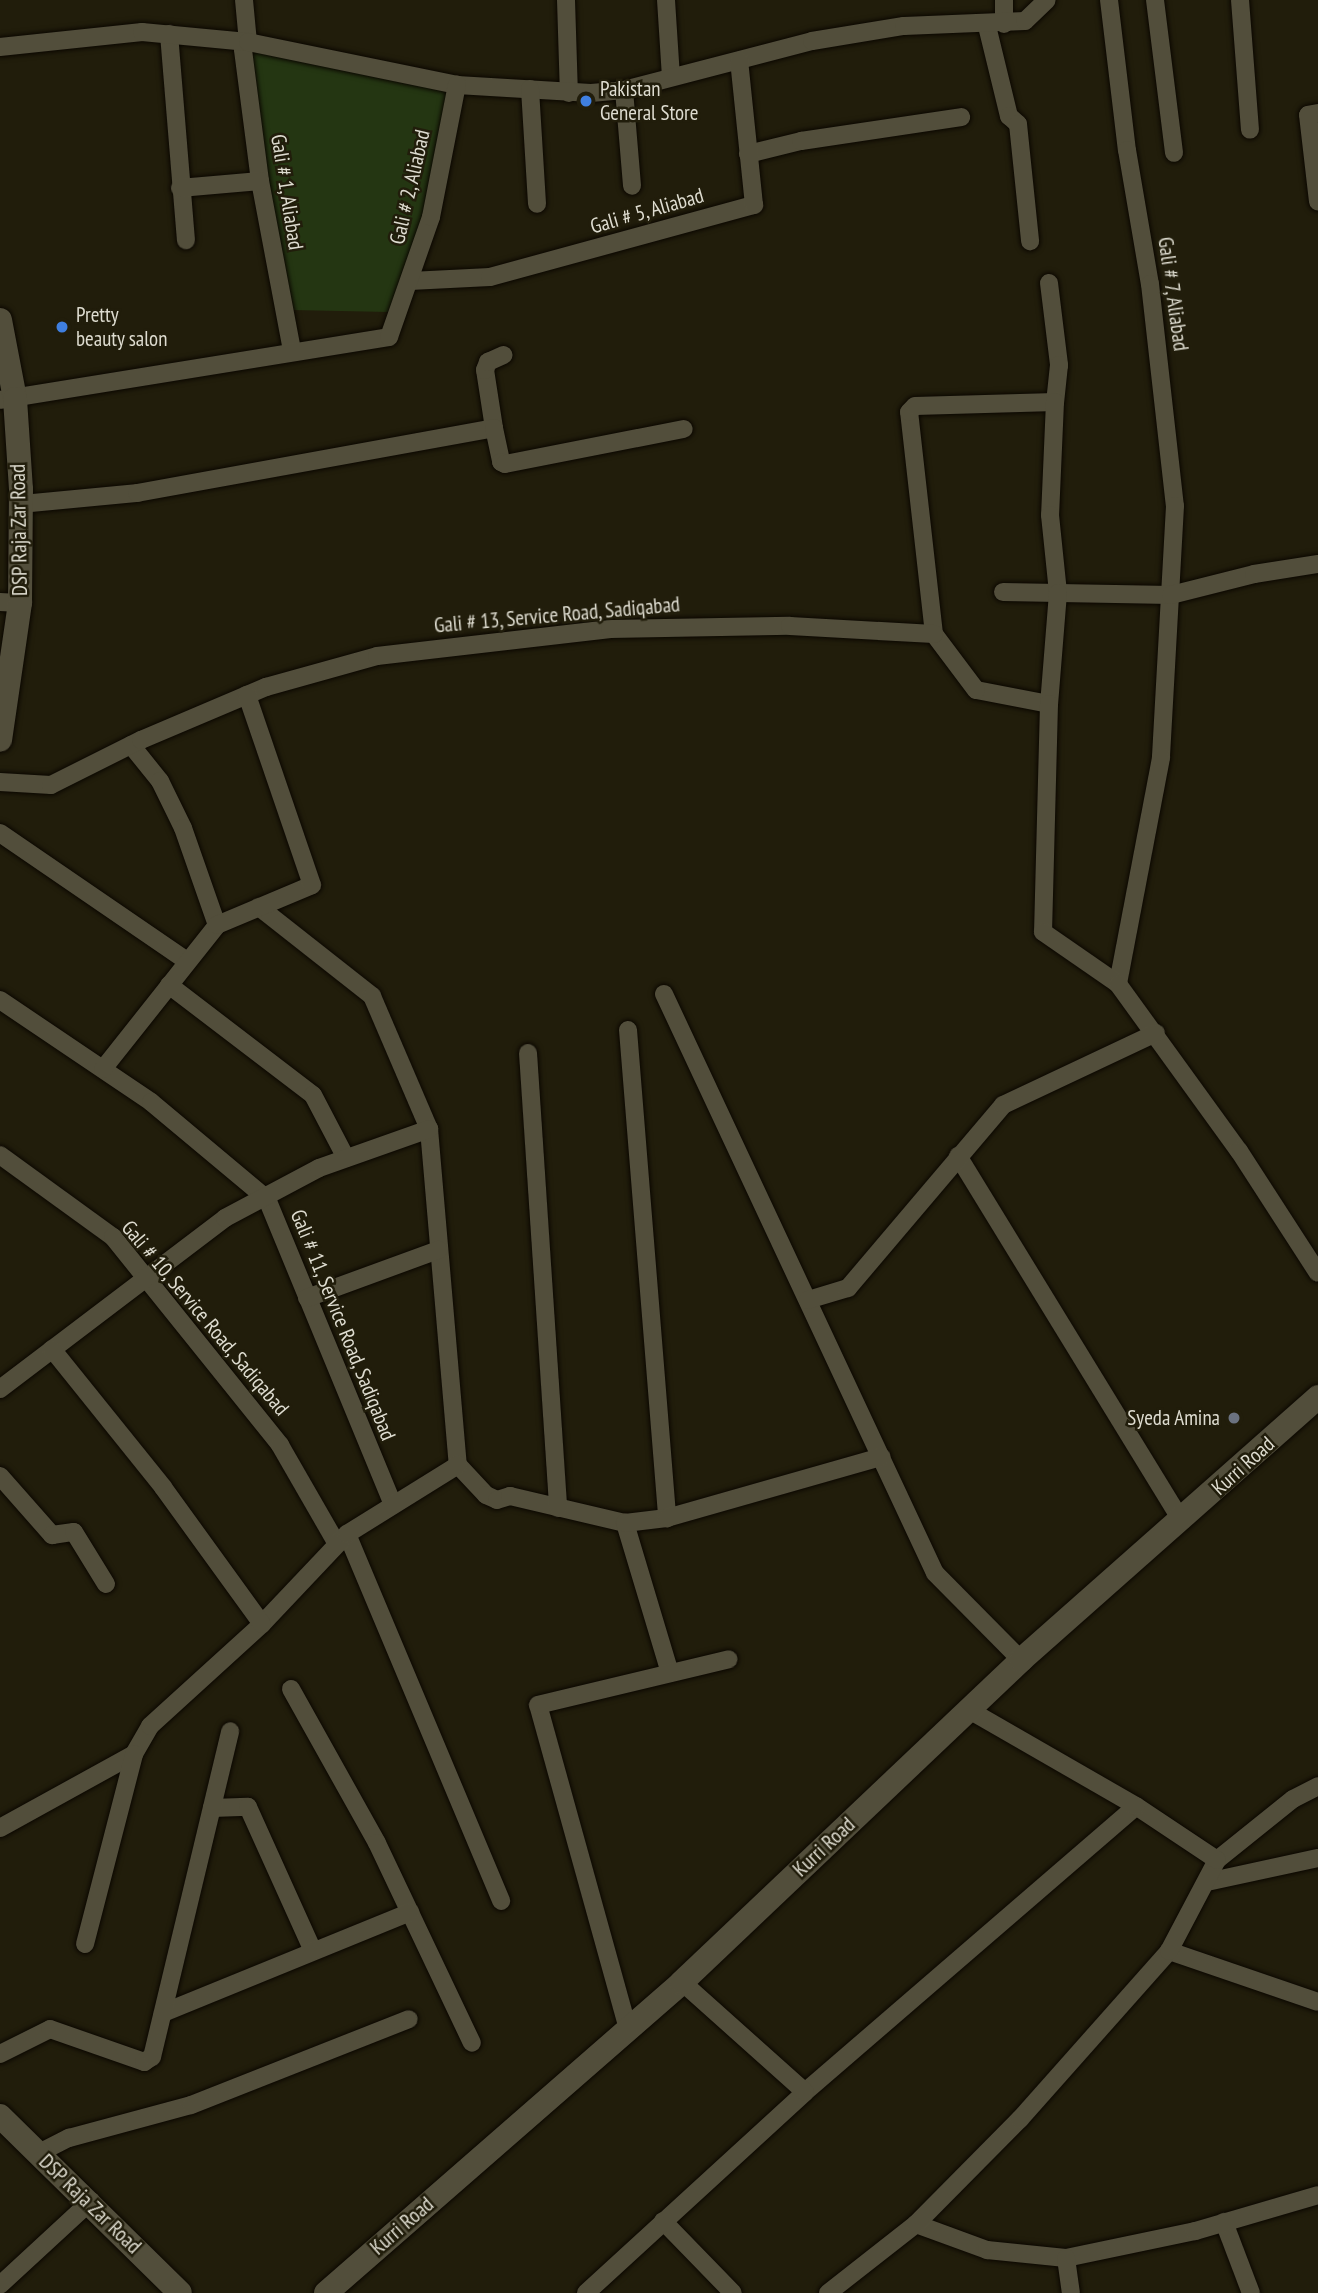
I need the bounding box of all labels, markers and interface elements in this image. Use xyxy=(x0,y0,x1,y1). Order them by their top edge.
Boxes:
place label: Pakistan General Store xyxy=(600,76,698,126)
marker: Pakistan General Store xyxy=(578,93,594,109)
street label: Gali # 2, Aliabad xyxy=(384,126,436,248)
street label: Gali # 1, Aliabad xyxy=(265,131,309,253)
street label: Gali # 5, Aliabad xyxy=(586,183,708,239)
street label: Gali # 7, Aliabad xyxy=(1152,234,1194,354)
place label: Pretty beauty salon xyxy=(76,302,168,352)
marker: Pretty beauty salon xyxy=(54,319,70,335)
street label: DSP Raja Zar Road xyxy=(5,463,33,597)
street label: Gali # 13, Service Road, Sadiqabad xyxy=(432,592,682,638)
street label: Gali # 11, Service Road, Sadiqabad xyxy=(285,1205,401,1445)
street label: Gali # 10, Service Road, Sadiqabad xyxy=(115,1214,295,1422)
place label: Syeda Amina xyxy=(1127,1405,1220,1431)
marker: Syeda Amina xyxy=(1226,1410,1242,1426)
street label: Kurri Road xyxy=(1207,1431,1279,1501)
street label: Kurri Road xyxy=(788,1812,860,1882)
street label: DSP Raja Zar Road xyxy=(33,2149,147,2259)
street label: Kurri Road xyxy=(365,2192,439,2260)

